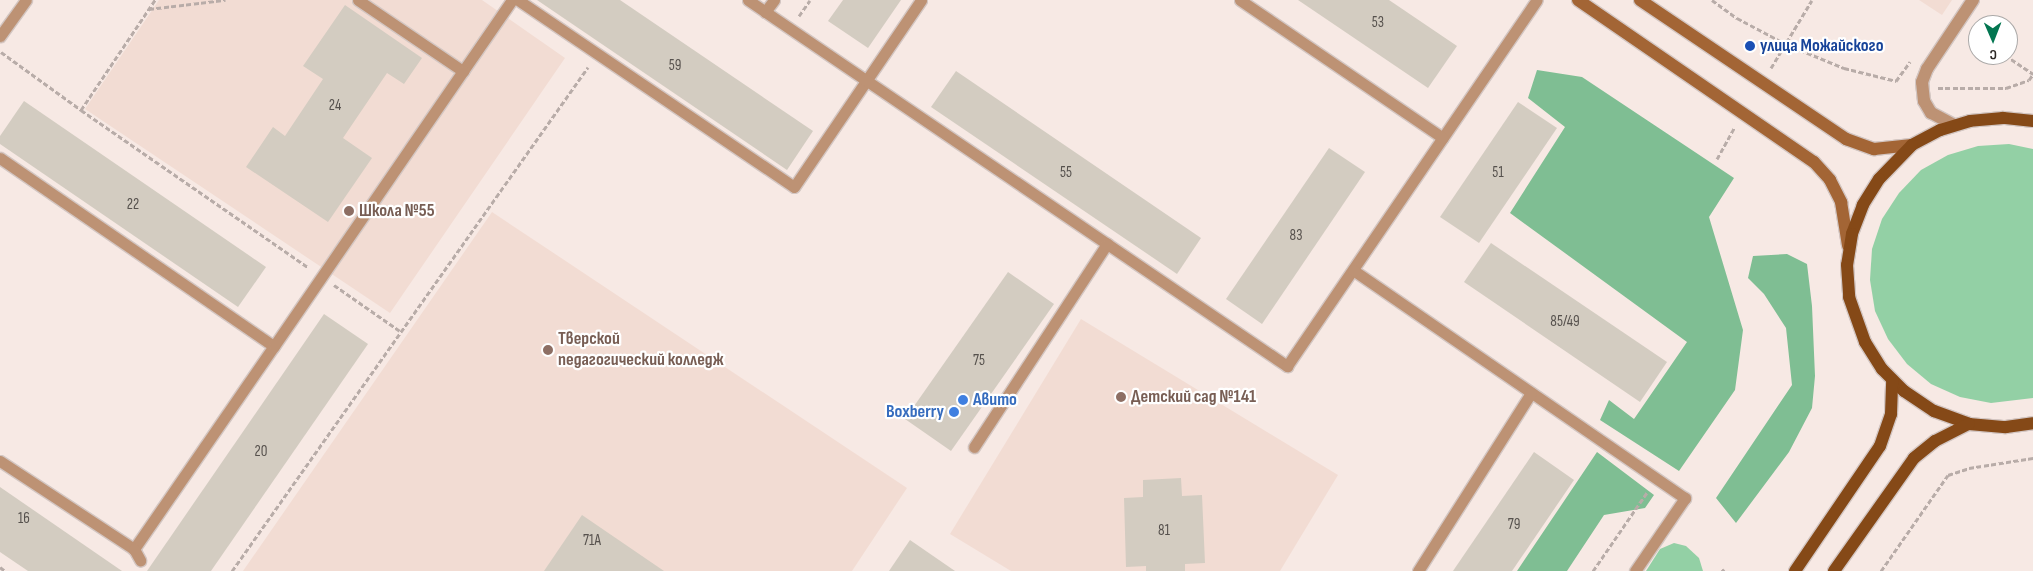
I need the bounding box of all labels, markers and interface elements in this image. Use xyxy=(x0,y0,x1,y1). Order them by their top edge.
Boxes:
house number: 53 xyxy=(1372,14,1384,32)
north arrow xyxy=(1968,15,2018,65)
place label: улица Можайского xyxy=(1760,35,1884,57)
marker: улица Можайского xyxy=(1744,40,1756,52)
text: С xyxy=(1990,46,1997,63)
house number: 59 xyxy=(669,57,681,75)
house number: 24 xyxy=(329,97,341,115)
house number: 55 xyxy=(1060,164,1072,182)
house number: 51 xyxy=(1492,164,1504,182)
house number: 22 xyxy=(127,196,139,214)
place label: Школа №55 xyxy=(359,200,435,222)
marker: Школа №55 xyxy=(343,205,355,217)
house number: 83 xyxy=(1290,227,1302,245)
house number: 85/49 xyxy=(1550,313,1580,331)
place label: Тверской педагогический колледж xyxy=(558,329,724,372)
marker: Тверской педагогический колледж xyxy=(542,344,554,356)
house number: 75 xyxy=(973,352,985,370)
place label: Детский сад №141 xyxy=(1131,386,1256,408)
place label: Авито xyxy=(973,389,1017,411)
marker: Детский сад №141 xyxy=(1115,391,1127,403)
marker: Авито xyxy=(957,394,969,406)
place label: Boxberry xyxy=(886,401,944,423)
marker: Boxberry xyxy=(948,406,960,418)
house number: 20 xyxy=(255,443,267,461)
house number: 16 xyxy=(18,510,30,528)
house number: 79 xyxy=(1508,516,1520,534)
house number: 81 xyxy=(1158,522,1170,540)
house number: 71А xyxy=(583,532,601,550)

